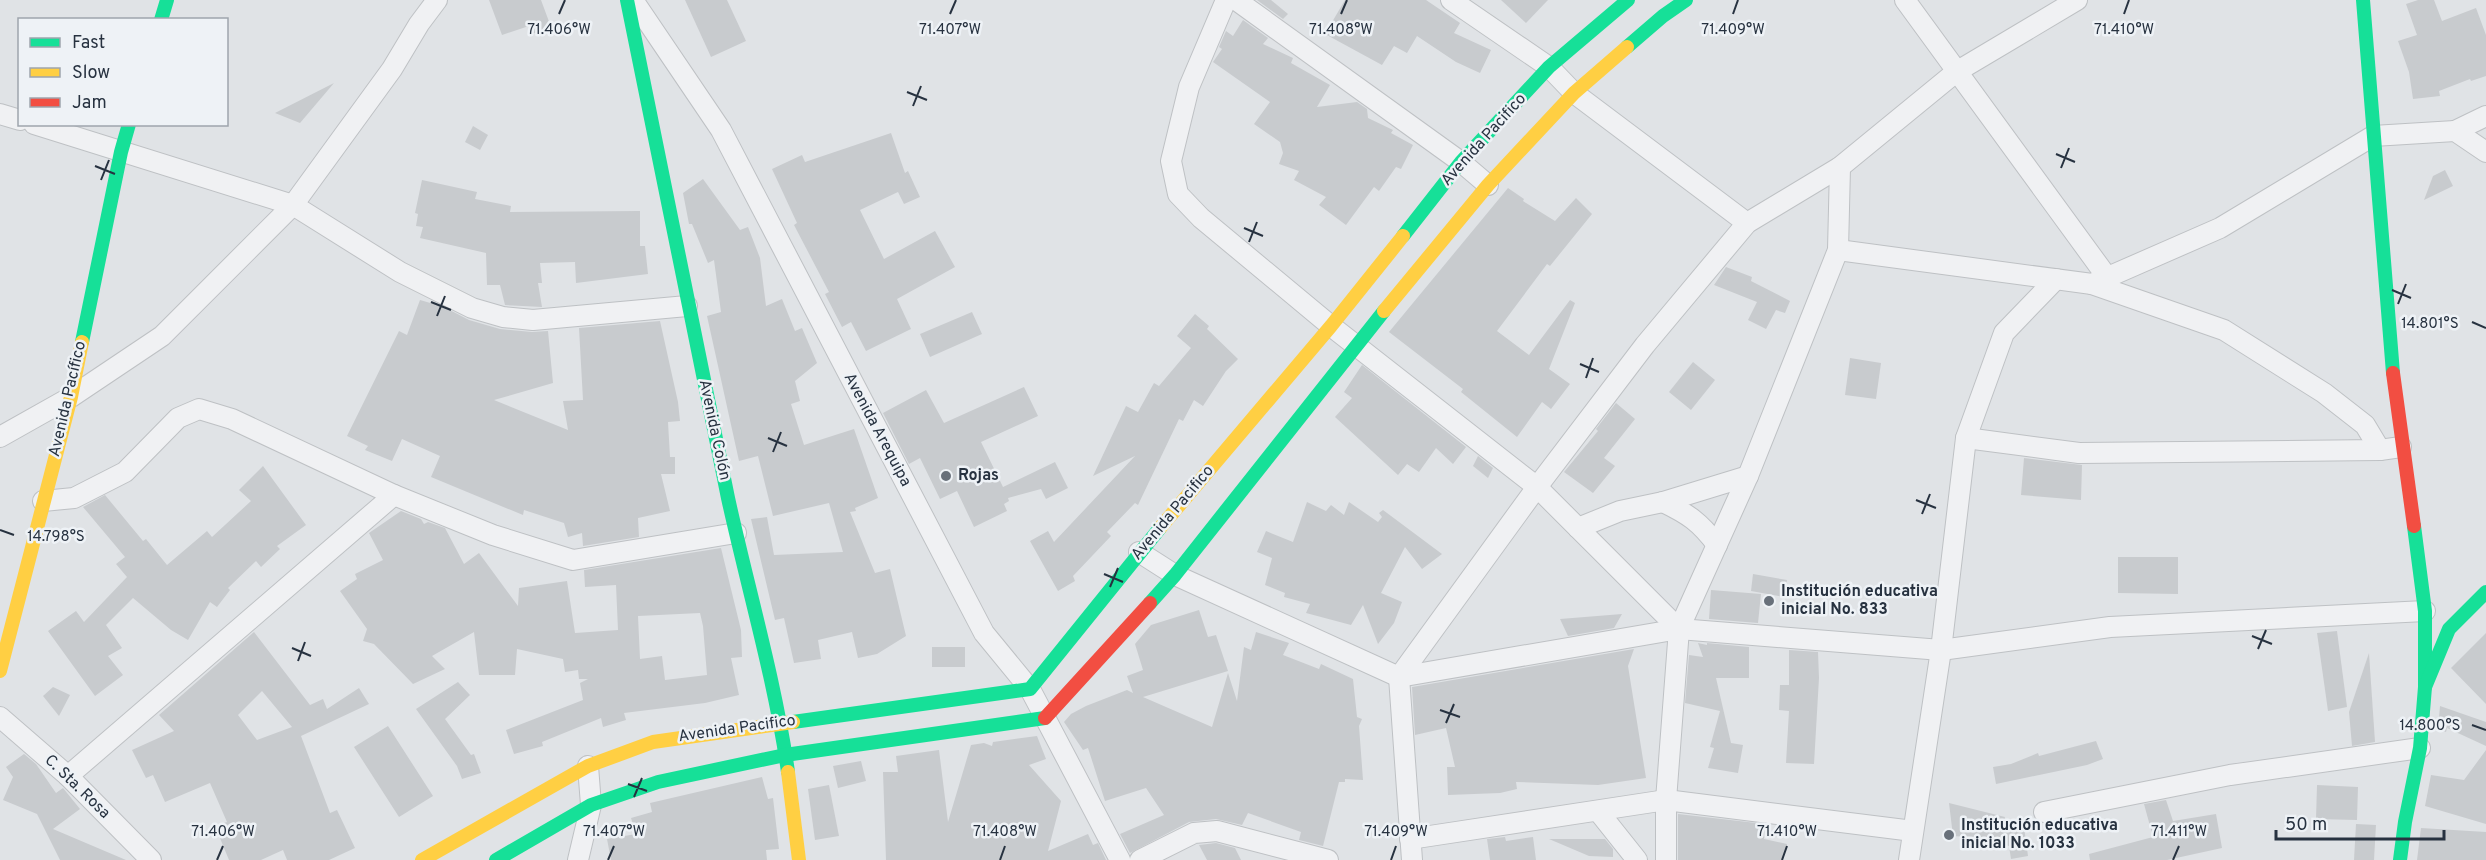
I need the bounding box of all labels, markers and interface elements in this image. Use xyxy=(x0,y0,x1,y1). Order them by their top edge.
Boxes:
legend xyxy=(18,18,228,126)
text: 71.406°W xyxy=(527,21,591,40)
text: 71.407°W xyxy=(919,21,981,40)
text: 71.408°W xyxy=(1309,21,1373,40)
text: 71.409°W xyxy=(1701,21,1765,40)
text: 71.410°W xyxy=(2094,21,2154,40)
text: Fast xyxy=(72,32,105,55)
text: Slow xyxy=(72,62,110,85)
street label: Avenida Pacifico xyxy=(1437,89,1531,191)
text: Jam xyxy=(72,92,107,115)
text: 14.801°S xyxy=(2401,315,2459,334)
street label: Avenida Pacífico xyxy=(45,339,91,459)
street label: Avenida Arequipa xyxy=(839,370,915,490)
street label: Avenida Colón xyxy=(694,378,734,482)
street label: Avenida Pacifico xyxy=(1127,461,1219,565)
place label: Rojas xyxy=(958,466,999,486)
marker: Rojas xyxy=(939,469,953,483)
text: 14.798°S xyxy=(27,528,85,547)
place label: Institución educativa inicial No. 833 xyxy=(1781,582,1938,620)
marker: Institución educativa inicial No. 833 xyxy=(1762,594,1776,608)
street label: Avenida Pacifico xyxy=(677,711,797,747)
text: 14.800°S xyxy=(2399,717,2461,736)
street label: C. Sta. Rosa xyxy=(40,751,114,823)
scale bar xyxy=(2276,803,2444,841)
text: 50 m xyxy=(2285,814,2327,837)
place label: Institución educativa inicial No. 1033 xyxy=(1961,816,2118,854)
text: 71.406°W xyxy=(191,823,255,842)
text: 71.407°W xyxy=(583,823,645,842)
text: 71.408°W xyxy=(973,823,1037,842)
text: 71.409°W xyxy=(1364,823,1428,842)
text: 71.410°W xyxy=(1757,823,1817,842)
text: 71.411°W xyxy=(2151,823,2207,842)
marker: Institución educativa inicial No. 1033 xyxy=(1942,828,1956,842)

